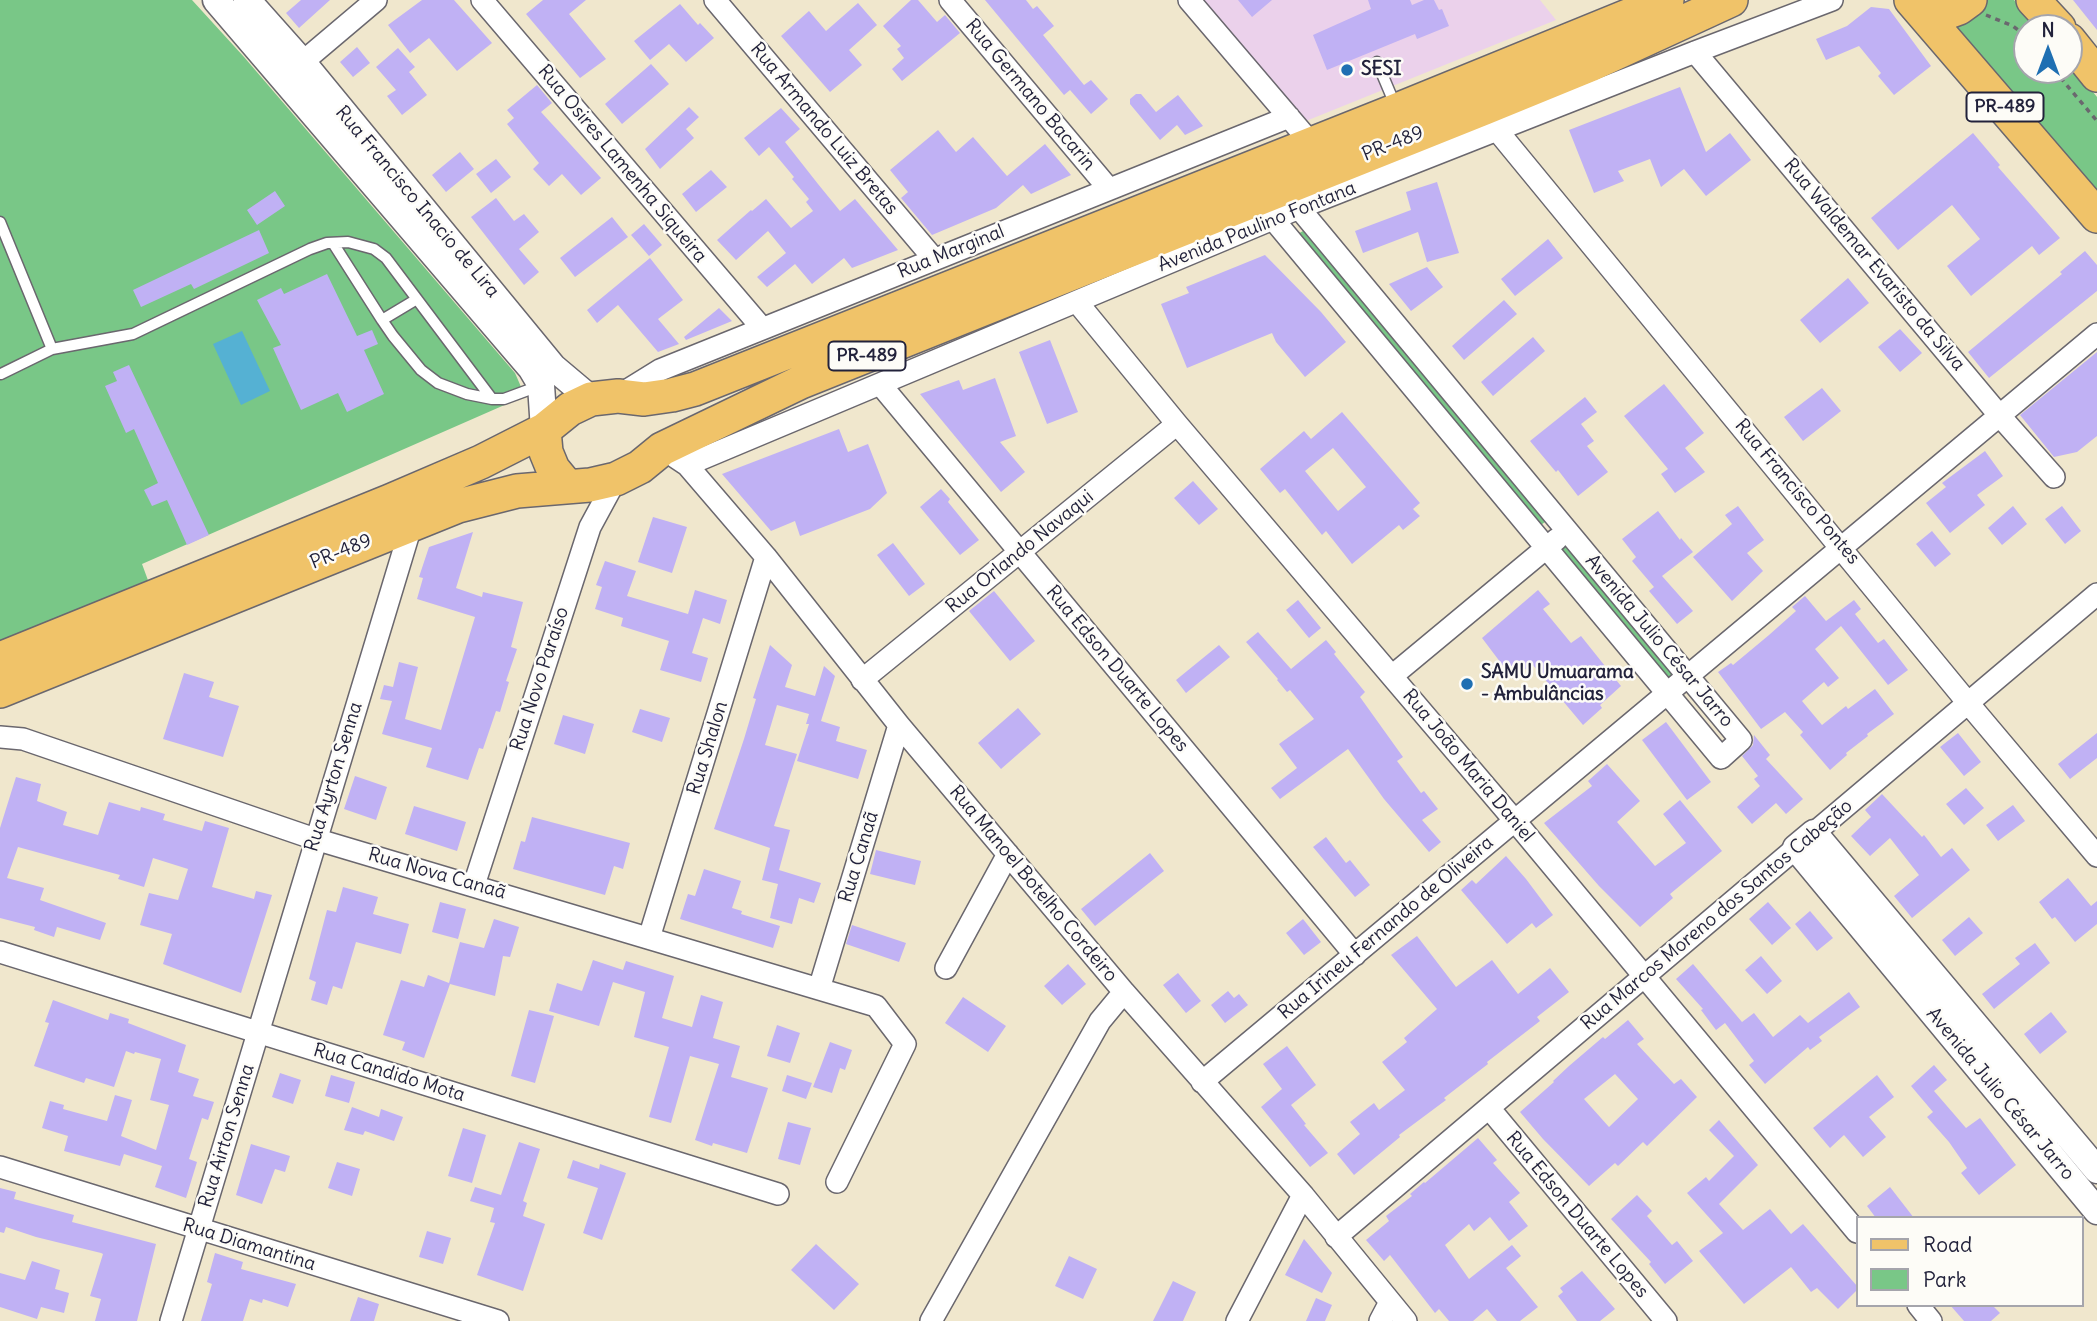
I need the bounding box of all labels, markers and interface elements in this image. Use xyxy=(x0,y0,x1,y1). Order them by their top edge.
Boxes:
north arrow xyxy=(2013,14,2083,84)
street label: Rua Germano Bacarin xyxy=(960,15,1100,175)
text: N xyxy=(2041,18,2055,42)
street label: Rua Armando Luiz Bretas xyxy=(745,38,903,220)
place label: SESI xyxy=(1361,59,1401,81)
street label: Rua Osires Lamenha Siqueira xyxy=(533,61,711,267)
marker: SESI xyxy=(1339,62,1355,78)
road number: PR-489 xyxy=(1966,92,2044,122)
street label: Rua Francisco Inacio de Lira xyxy=(330,102,504,302)
street label: PR-489 xyxy=(1359,121,1427,167)
street label: Rua Waldemar Evaristo da Silva xyxy=(1779,154,1969,376)
street label: Avenida Paulino Fontana xyxy=(1155,177,1359,277)
street label: Rua Marginal xyxy=(894,220,1008,284)
road number: PR-489 xyxy=(828,342,906,370)
street label: Rua Francisco Pontes xyxy=(1730,415,1864,569)
street label: Rua Orlando Navaqui xyxy=(942,486,1098,618)
street label: PR-489 xyxy=(307,529,375,575)
street label: Avenida Julio César Jarro xyxy=(1580,550,1738,732)
street label: Rua Edson Duarte Lopes xyxy=(1041,581,1193,757)
street label: Rua Novo Paraíso xyxy=(506,604,574,754)
place label: SAMU Umuarama - Ambulâncias xyxy=(1481,662,1634,706)
marker: SAMU Umuarama - Ambulâncias xyxy=(1459,676,1475,692)
street label: Rua João Maria Daniel xyxy=(1398,685,1538,847)
street label: Rua Shalon xyxy=(683,698,733,798)
street label: Rua Ayrton Senna xyxy=(300,699,368,855)
street label: Rua Manoel Botelho Cordeiro xyxy=(944,781,1122,987)
street label: Rua Marcos Moreno dos Santos Cabeção xyxy=(1577,795,1857,1035)
street label: Rua Canaã xyxy=(834,809,884,905)
street label: Rua Irineu Fernando de Oliveira xyxy=(1274,831,1498,1025)
street label: Rua Nova Canaã xyxy=(365,843,509,905)
street label: Avenida Julio César Jarro xyxy=(1921,1003,2079,1185)
street label: Rua Candido Mota xyxy=(310,1039,468,1107)
street label: Rua Airton Senna xyxy=(194,1062,260,1210)
street label: Rua Edson Duarte Lopes xyxy=(1501,1127,1653,1303)
street label: Rua Diamantina xyxy=(180,1214,318,1276)
legend xyxy=(1856,1216,2083,1307)
text: Road xyxy=(1923,1231,1972,1258)
text: Park xyxy=(1923,1266,1966,1293)

